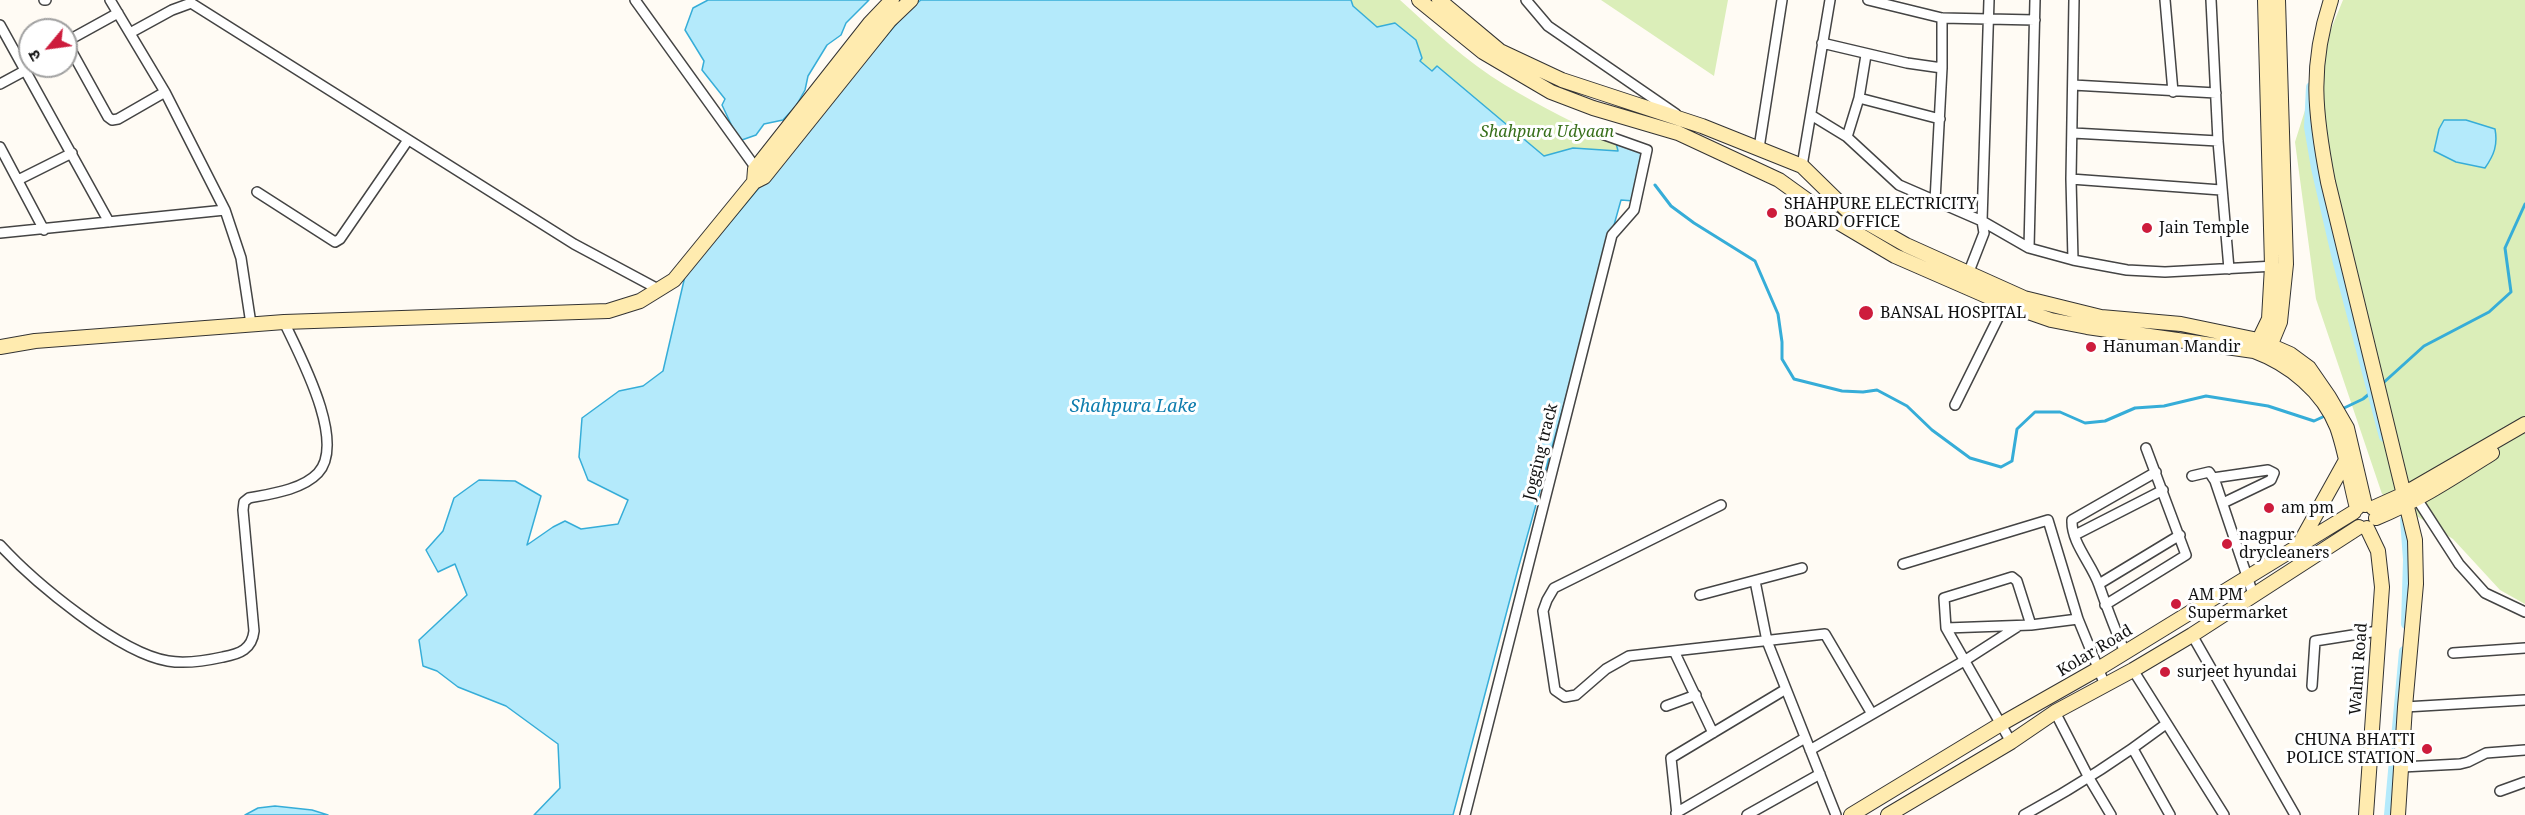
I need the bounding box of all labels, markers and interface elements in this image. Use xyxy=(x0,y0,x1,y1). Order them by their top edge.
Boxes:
north arrow xyxy=(18,18,78,78)
text: उ xyxy=(22,46,46,65)
park label: Shahpura Udyaan xyxy=(1480,122,1614,142)
place label: SHAHPURE ELECTRICITY BOARD OFFICE xyxy=(1784,194,1977,232)
marker: SHAHPURE ELECTRICITY BOARD OFFICE xyxy=(1765,206,1779,220)
place label: Jain Temple xyxy=(2159,218,2249,238)
marker: Jain Temple xyxy=(2140,221,2154,235)
place label: BANSAL HOSPITAL xyxy=(1880,303,2026,323)
marker: BANSAL HOSPITAL xyxy=(1857,304,1875,322)
place label: Hanuman Mandir xyxy=(2103,337,2241,357)
marker: Hanuman Mandir xyxy=(2084,340,2098,354)
water label: Shahpura Lake xyxy=(1070,396,1196,418)
street label: Jogging track xyxy=(1520,401,1562,503)
place label: am pm xyxy=(2281,498,2334,518)
marker: am pm xyxy=(2262,501,2276,515)
place label: nagpur drycleaners xyxy=(2239,525,2329,563)
marker: nagpur drycleaners xyxy=(2220,537,2234,551)
place label: AM PM Supermarket xyxy=(2188,585,2288,623)
marker: AM PM Supermarket xyxy=(2169,597,2183,611)
street label: Kolar Road xyxy=(2054,621,2136,681)
street label: Walmi Road xyxy=(2346,622,2372,716)
place label: surjeet hyundai xyxy=(2177,662,2297,682)
marker: surjeet hyundai xyxy=(2158,665,2172,679)
place label: CHUNA BHATTI POLICE STATION xyxy=(2286,730,2415,768)
marker: CHUNA BHATTI POLICE STATION xyxy=(2420,742,2434,756)

